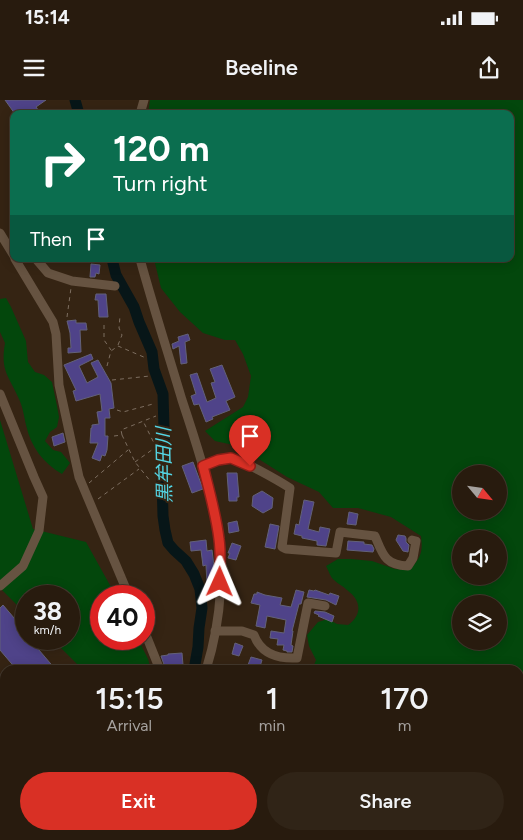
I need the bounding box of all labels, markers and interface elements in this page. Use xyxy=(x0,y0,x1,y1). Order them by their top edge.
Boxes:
text: 15:14 xyxy=(25,6,70,29)
icon: menu xyxy=(20,54,48,82)
text: Beeline xyxy=(225,54,298,81)
icon: share xyxy=(475,54,503,82)
text: 120 m xyxy=(113,128,210,170)
icon: right xyxy=(30,130,95,195)
text: Turn right xyxy=(113,170,208,197)
icon: arrive xyxy=(82,225,110,253)
text: Then xyxy=(30,228,72,251)
pin xyxy=(229,415,271,466)
icon: arrive xyxy=(236,422,264,450)
water label: 黒牟田川 xyxy=(152,425,176,503)
north arrow xyxy=(452,465,508,520)
map controls xyxy=(452,465,507,650)
button: sound xyxy=(452,530,507,585)
position arrow xyxy=(193,555,245,607)
speed limit sign: 40 xyxy=(90,585,155,650)
button: layers xyxy=(452,595,507,650)
text: 38 xyxy=(33,596,62,626)
text: km/h xyxy=(34,623,61,637)
text: 15:15 xyxy=(95,680,164,717)
text: 1 xyxy=(266,680,278,717)
text: 170 xyxy=(380,680,429,717)
text: Arrival xyxy=(107,716,152,735)
text: min xyxy=(259,716,285,735)
text: m xyxy=(398,716,411,735)
button: Exit xyxy=(20,772,257,830)
button: Share xyxy=(267,772,504,830)

